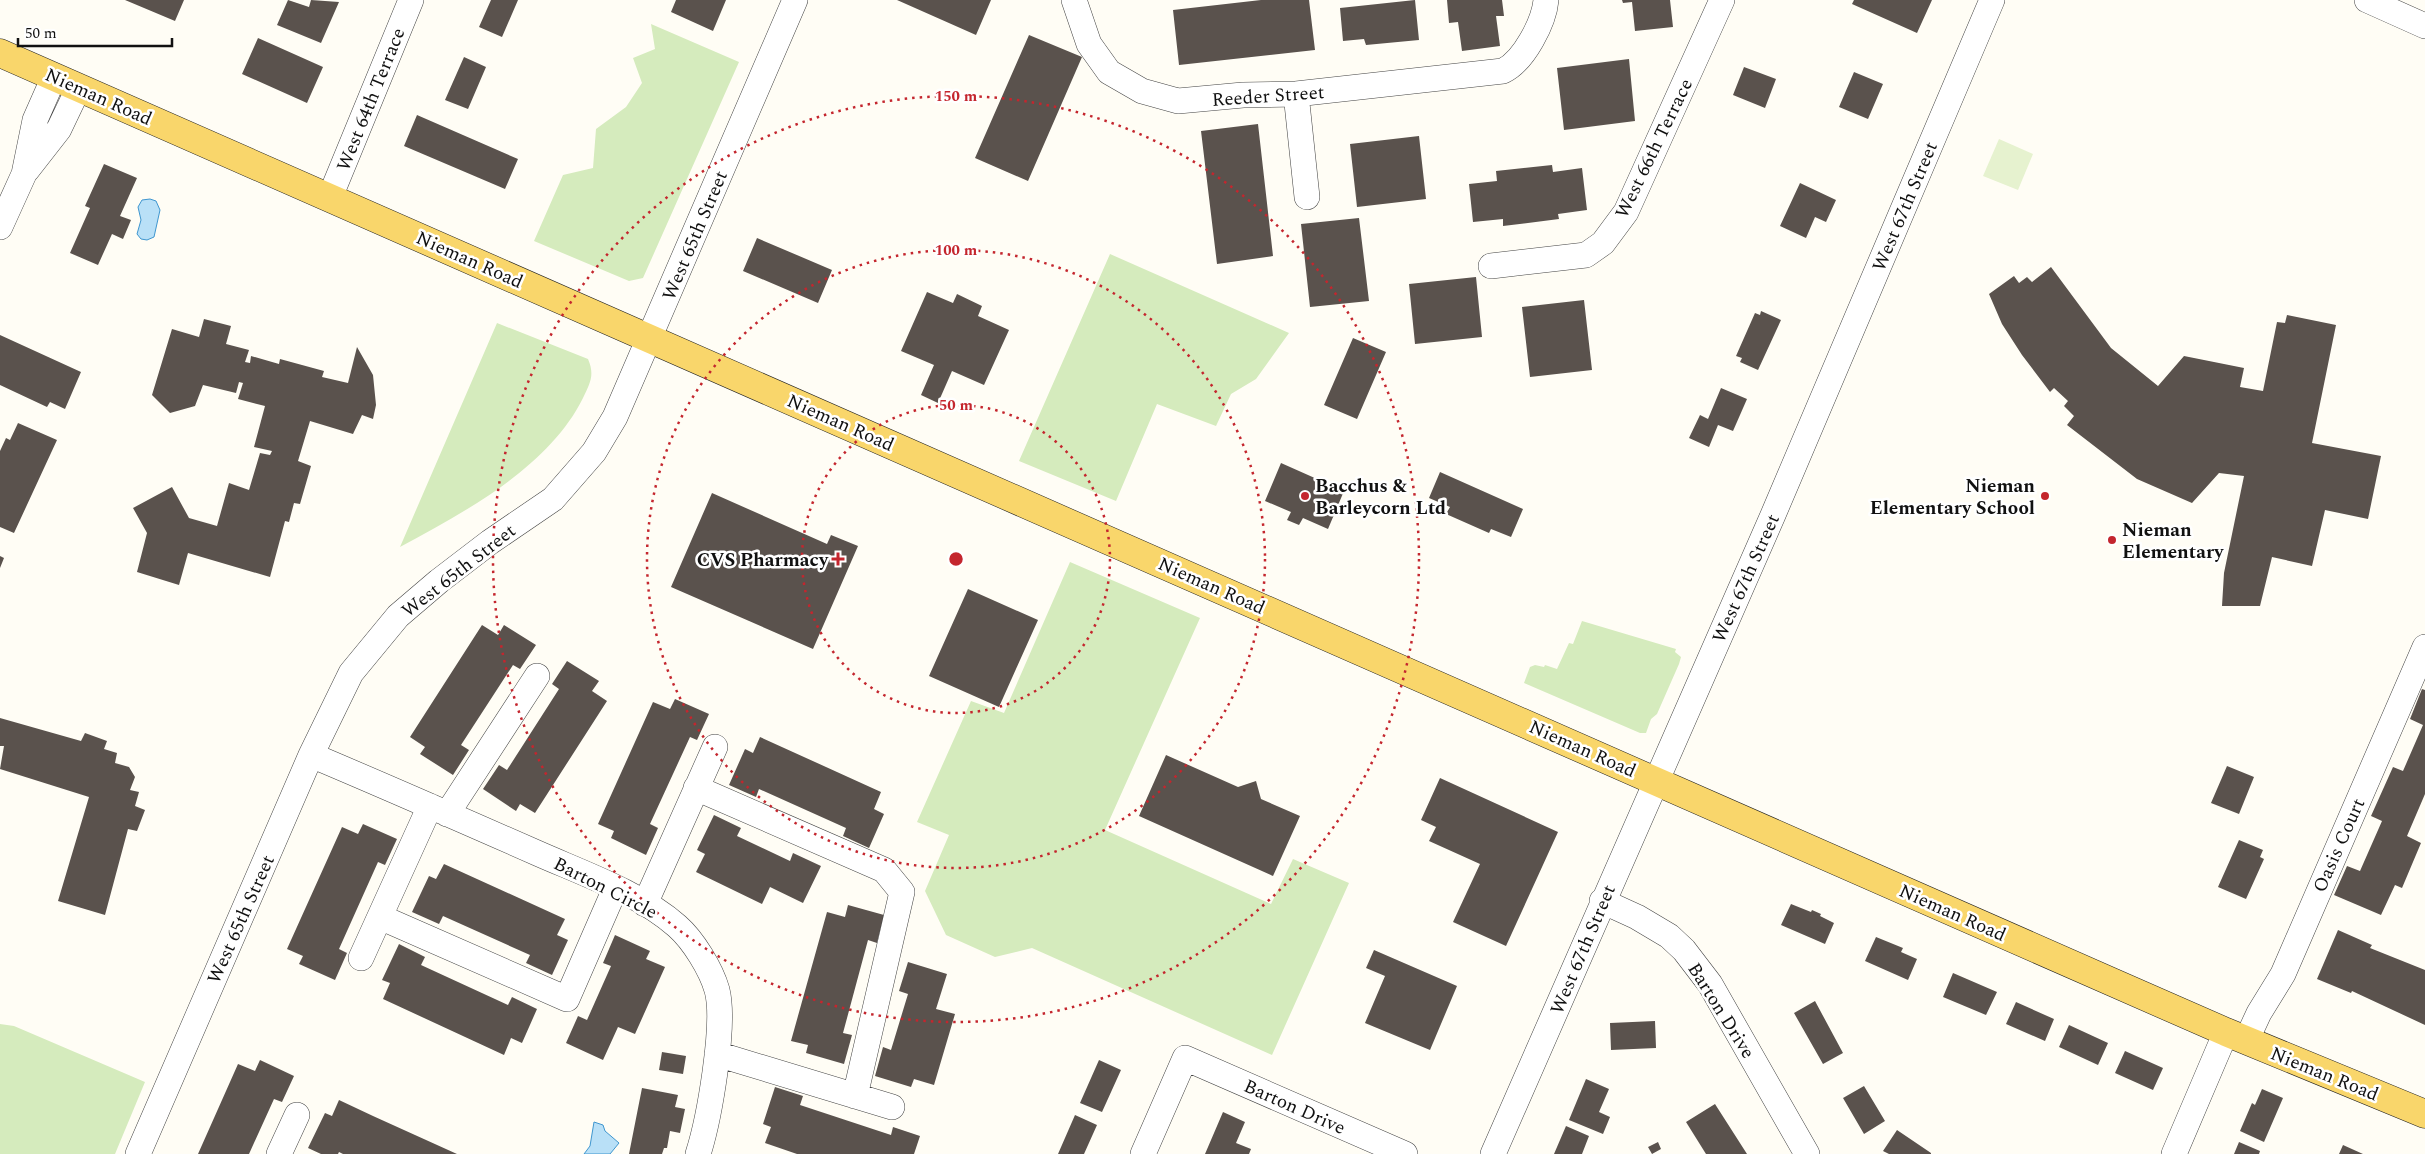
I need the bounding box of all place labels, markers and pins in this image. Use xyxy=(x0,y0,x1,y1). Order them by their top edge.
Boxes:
place label: Bacchus & Barleycorn Ltd xyxy=(1315,472,1446,523)
place label: Nieman Elementary School xyxy=(1870,472,2035,523)
marker: Bacchus & Barleycorn Ltd xyxy=(1299,490,1311,502)
marker: Nieman Elementary School xyxy=(2039,490,2051,502)
place label: Nieman Elementary xyxy=(2122,516,2224,567)
marker: Nieman Elementary xyxy=(2106,534,2118,546)
place label: CVS Pharmacy xyxy=(697,546,829,575)
centre of rings xyxy=(947,550,965,568)
marker: CVS Pharmacy xyxy=(832,553,844,565)

